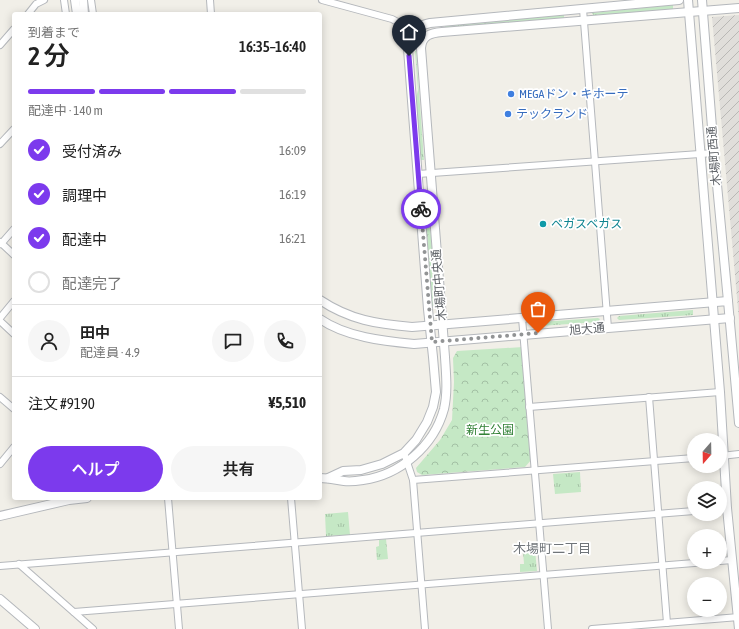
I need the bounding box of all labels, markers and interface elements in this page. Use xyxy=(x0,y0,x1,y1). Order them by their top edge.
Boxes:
pin xyxy=(392,15,426,56)
icon: home xyxy=(398,21,420,43)
text: 到着まで xyxy=(28,25,80,40)
text: 16:35–16:40 xyxy=(239,38,306,55)
text: 2 分 xyxy=(28,41,70,71)
place label: MEGAドン・キホーテ xyxy=(519,87,628,101)
marker: MEGAドン・キホーテ xyxy=(506,89,516,99)
text: 配達中 · 140 m xyxy=(28,103,103,118)
place label: テックランド xyxy=(516,107,588,121)
marker: テックランド xyxy=(503,109,513,119)
street label: 木場町西通 xyxy=(704,125,724,187)
icon: check xyxy=(28,139,50,161)
text: 受付済み xyxy=(62,143,122,160)
text: 16:09 xyxy=(279,143,306,158)
icon: check xyxy=(28,183,50,205)
text: 調理中 xyxy=(62,187,107,204)
text: 16:19 xyxy=(279,187,306,202)
courier xyxy=(401,189,441,229)
icon: bike xyxy=(410,198,432,220)
place label: ベガスベガス xyxy=(551,217,622,231)
marker: ベガスベガス xyxy=(538,219,548,229)
icon: check xyxy=(28,227,50,249)
text: 配達中 xyxy=(62,231,107,248)
text: 16:21 xyxy=(279,231,306,246)
street label: 木場町中央通 xyxy=(429,249,449,321)
text: 配達完了 xyxy=(62,275,122,292)
pin xyxy=(521,292,555,333)
icon: bag xyxy=(527,298,549,320)
button: person xyxy=(28,320,70,362)
button: chat xyxy=(212,320,254,362)
button: phone xyxy=(264,320,306,362)
street label: 旭大通 xyxy=(568,320,606,338)
text: 田中 xyxy=(80,324,110,341)
text: 配達員 · 4.9 xyxy=(80,345,140,360)
text: ¥5,510 xyxy=(268,394,306,411)
text: 注文 #9190 xyxy=(28,395,95,412)
park label: 新生公園 xyxy=(466,423,514,437)
north arrow xyxy=(687,433,727,473)
map controls xyxy=(687,433,727,617)
button: ヘルプ xyxy=(28,446,163,492)
button: 共有 xyxy=(171,446,306,492)
button: layers xyxy=(687,481,727,521)
button: + xyxy=(687,529,727,569)
district label: 木場町二丁目 xyxy=(513,541,591,556)
button: − xyxy=(687,577,727,617)

